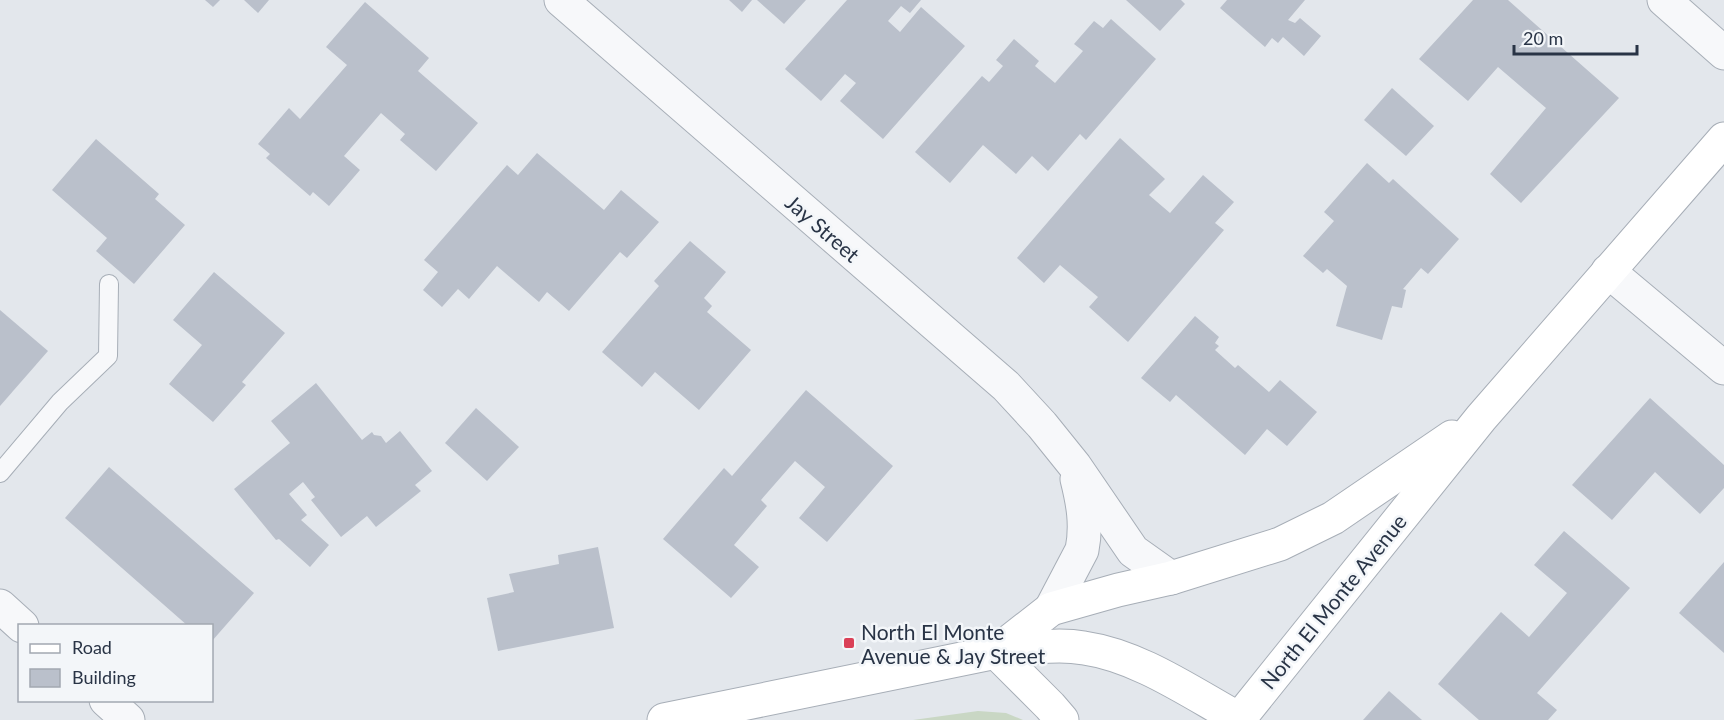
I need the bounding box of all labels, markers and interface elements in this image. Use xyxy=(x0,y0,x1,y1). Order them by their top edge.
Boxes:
scale bar xyxy=(1514,18,1637,56)
text: 20 m xyxy=(1523,27,1563,49)
street label: Jay Street xyxy=(781,189,865,267)
street label: North El Monte Avenue xyxy=(1255,509,1411,693)
place label: North El Monte Avenue & Jay Street xyxy=(861,619,1046,668)
legend xyxy=(18,624,213,702)
text: Road xyxy=(72,636,112,658)
marker: North El Monte Avenue & Jay Street xyxy=(842,636,856,650)
text: Building xyxy=(72,666,136,688)

